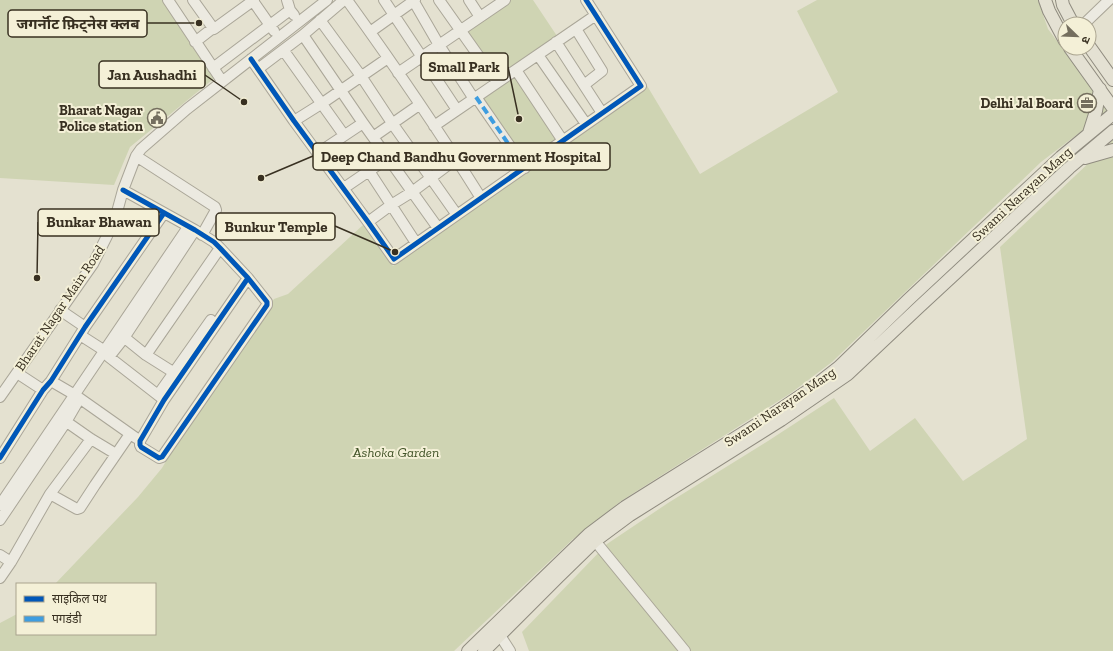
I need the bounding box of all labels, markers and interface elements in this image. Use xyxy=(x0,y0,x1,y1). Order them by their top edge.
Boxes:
callout: जगर्नॉट फ़िट्नेस क्लब xyxy=(8,10,147,37)
text: जगर्नॉट फ़िट्नेस क्लब xyxy=(17,15,140,33)
north arrow xyxy=(1057,16,1097,56)
text: उ xyxy=(1078,34,1093,46)
callout: Small Park xyxy=(421,53,508,80)
text: Small Park xyxy=(428,58,501,76)
callout: Jan Aushadhi xyxy=(99,61,205,88)
text: Jan Aushadhi xyxy=(107,66,197,84)
office icon: Delhi Jal Board xyxy=(1076,92,1098,114)
place label: Delhi Jal Board xyxy=(980,95,1073,112)
place label: Bharat Nagar Police station xyxy=(59,102,144,135)
public building icon: Bharat Nagar Police station xyxy=(146,107,168,129)
callout: Deep Chand Bandhu Government Hospital xyxy=(313,143,610,170)
street label: Swami Narayan Marg xyxy=(968,143,1076,245)
text: Deep Chand Bandhu Government Hospital xyxy=(321,148,601,166)
callout: Bunkar Bhawan xyxy=(38,209,159,236)
text: Bunkar Bhawan xyxy=(46,213,152,231)
callout: Bunkur Temple xyxy=(216,213,335,240)
text: Bunkur Temple xyxy=(225,218,327,236)
street label: Bharat Nagar Main Road xyxy=(12,242,109,374)
street label: Swami Narayan Marg xyxy=(721,363,839,451)
park label: Ashoka Garden xyxy=(352,444,439,461)
legend xyxy=(16,583,156,635)
text: साइकिल पथ xyxy=(52,591,107,606)
text: पगडंडी xyxy=(52,611,82,626)

